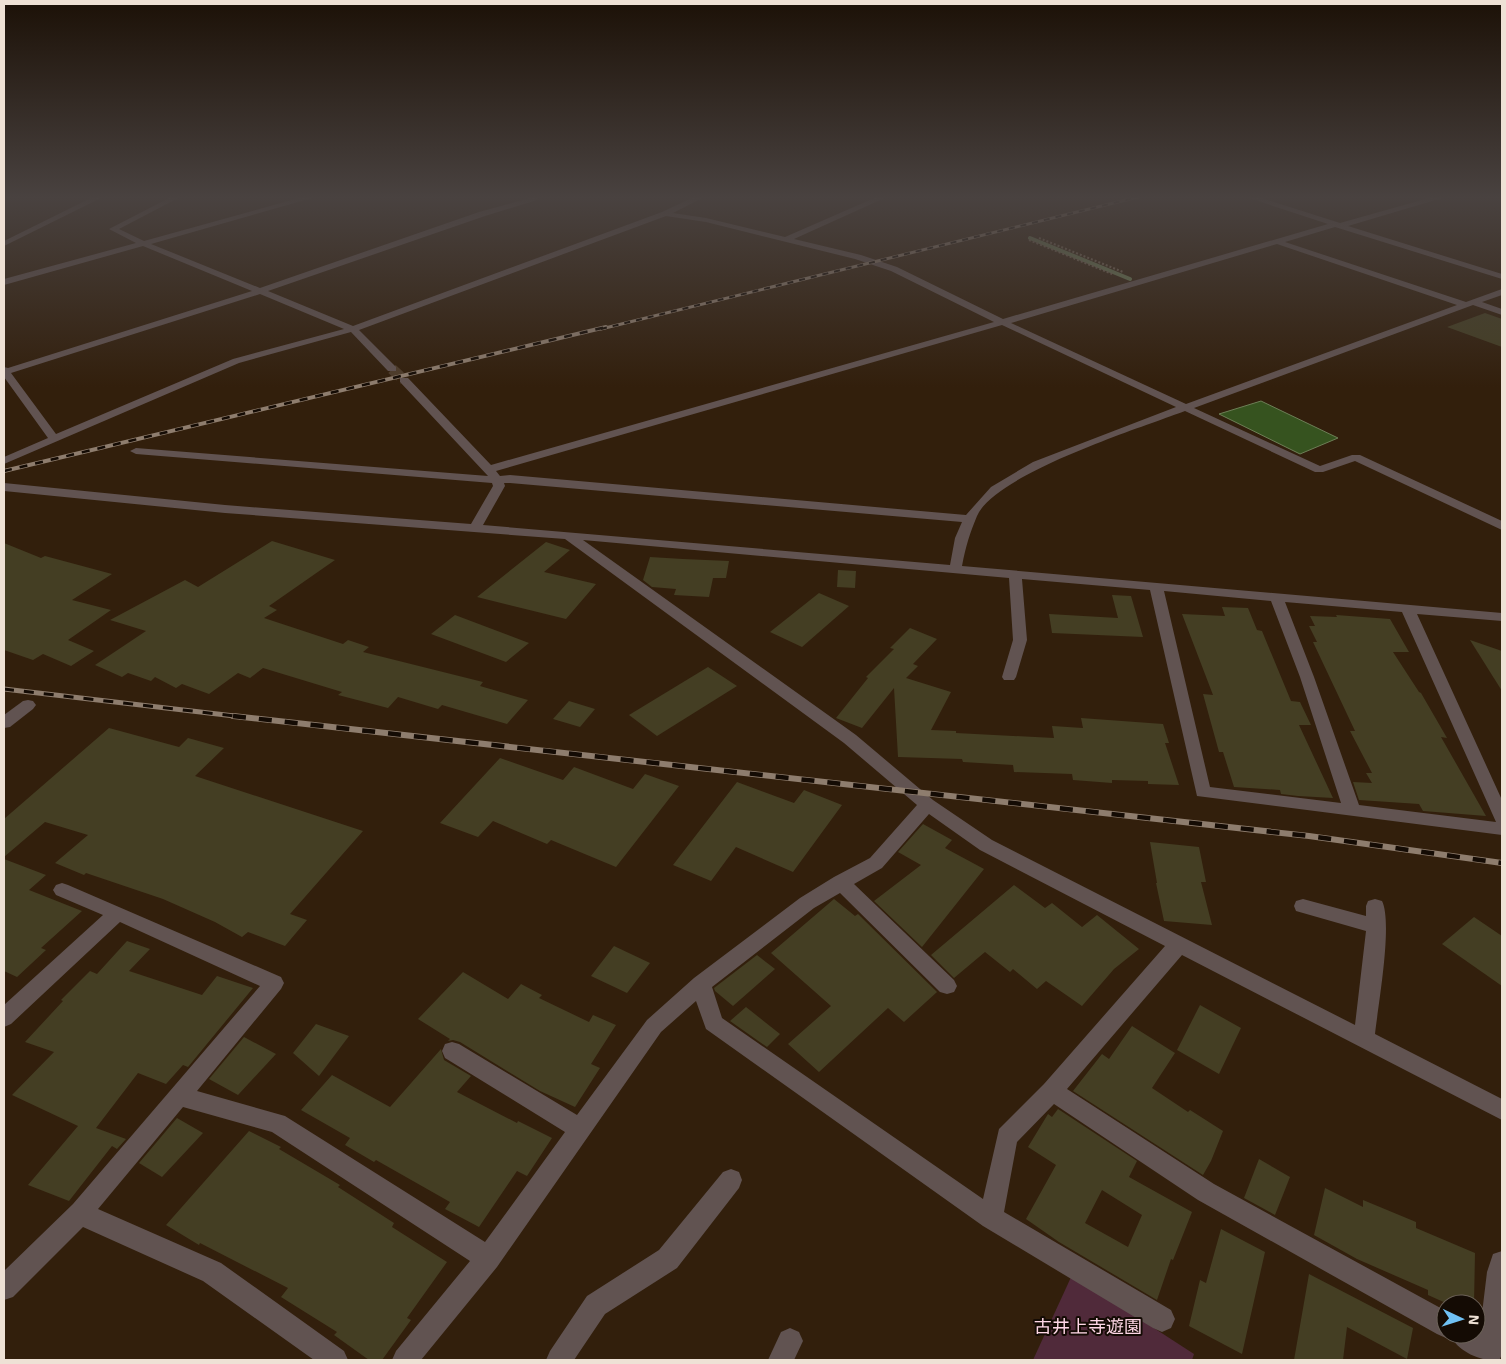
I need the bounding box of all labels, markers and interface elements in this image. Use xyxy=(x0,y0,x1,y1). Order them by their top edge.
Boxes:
north arrow xyxy=(1436,1294,1486,1344)
text: N xyxy=(1466,1314,1483,1326)
park label: 古井上寺遊園 xyxy=(1034,1315,1142,1337)

